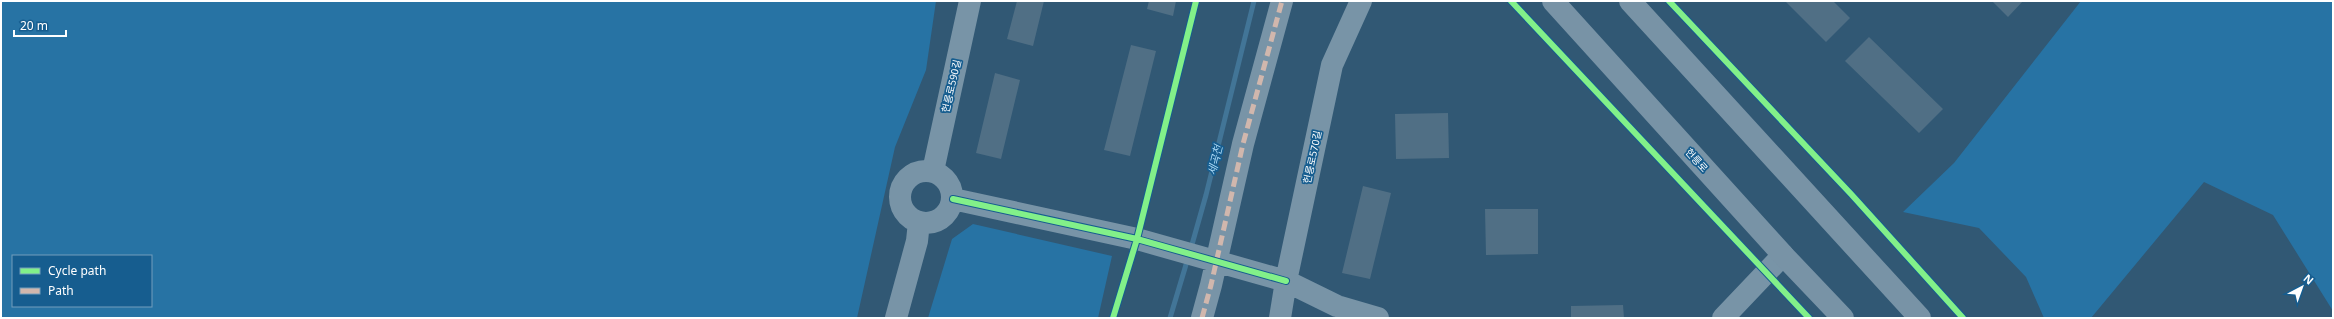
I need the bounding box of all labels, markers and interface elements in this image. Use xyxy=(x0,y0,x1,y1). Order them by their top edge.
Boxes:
scale bar xyxy=(14,12,66,38)
text: 20 m xyxy=(20,17,48,34)
street label: 헌릉로590길 xyxy=(938,58,964,114)
street label: 헌릉로570길 xyxy=(1300,129,1324,185)
water label: 세곡천 xyxy=(1204,142,1226,176)
street label: 헌릉로 xyxy=(1683,145,1711,175)
legend xyxy=(12,255,152,307)
text: Cycle path xyxy=(48,262,106,279)
north arrow xyxy=(2282,267,2322,307)
text: N xyxy=(2301,270,2317,288)
text: Path xyxy=(48,282,74,299)

